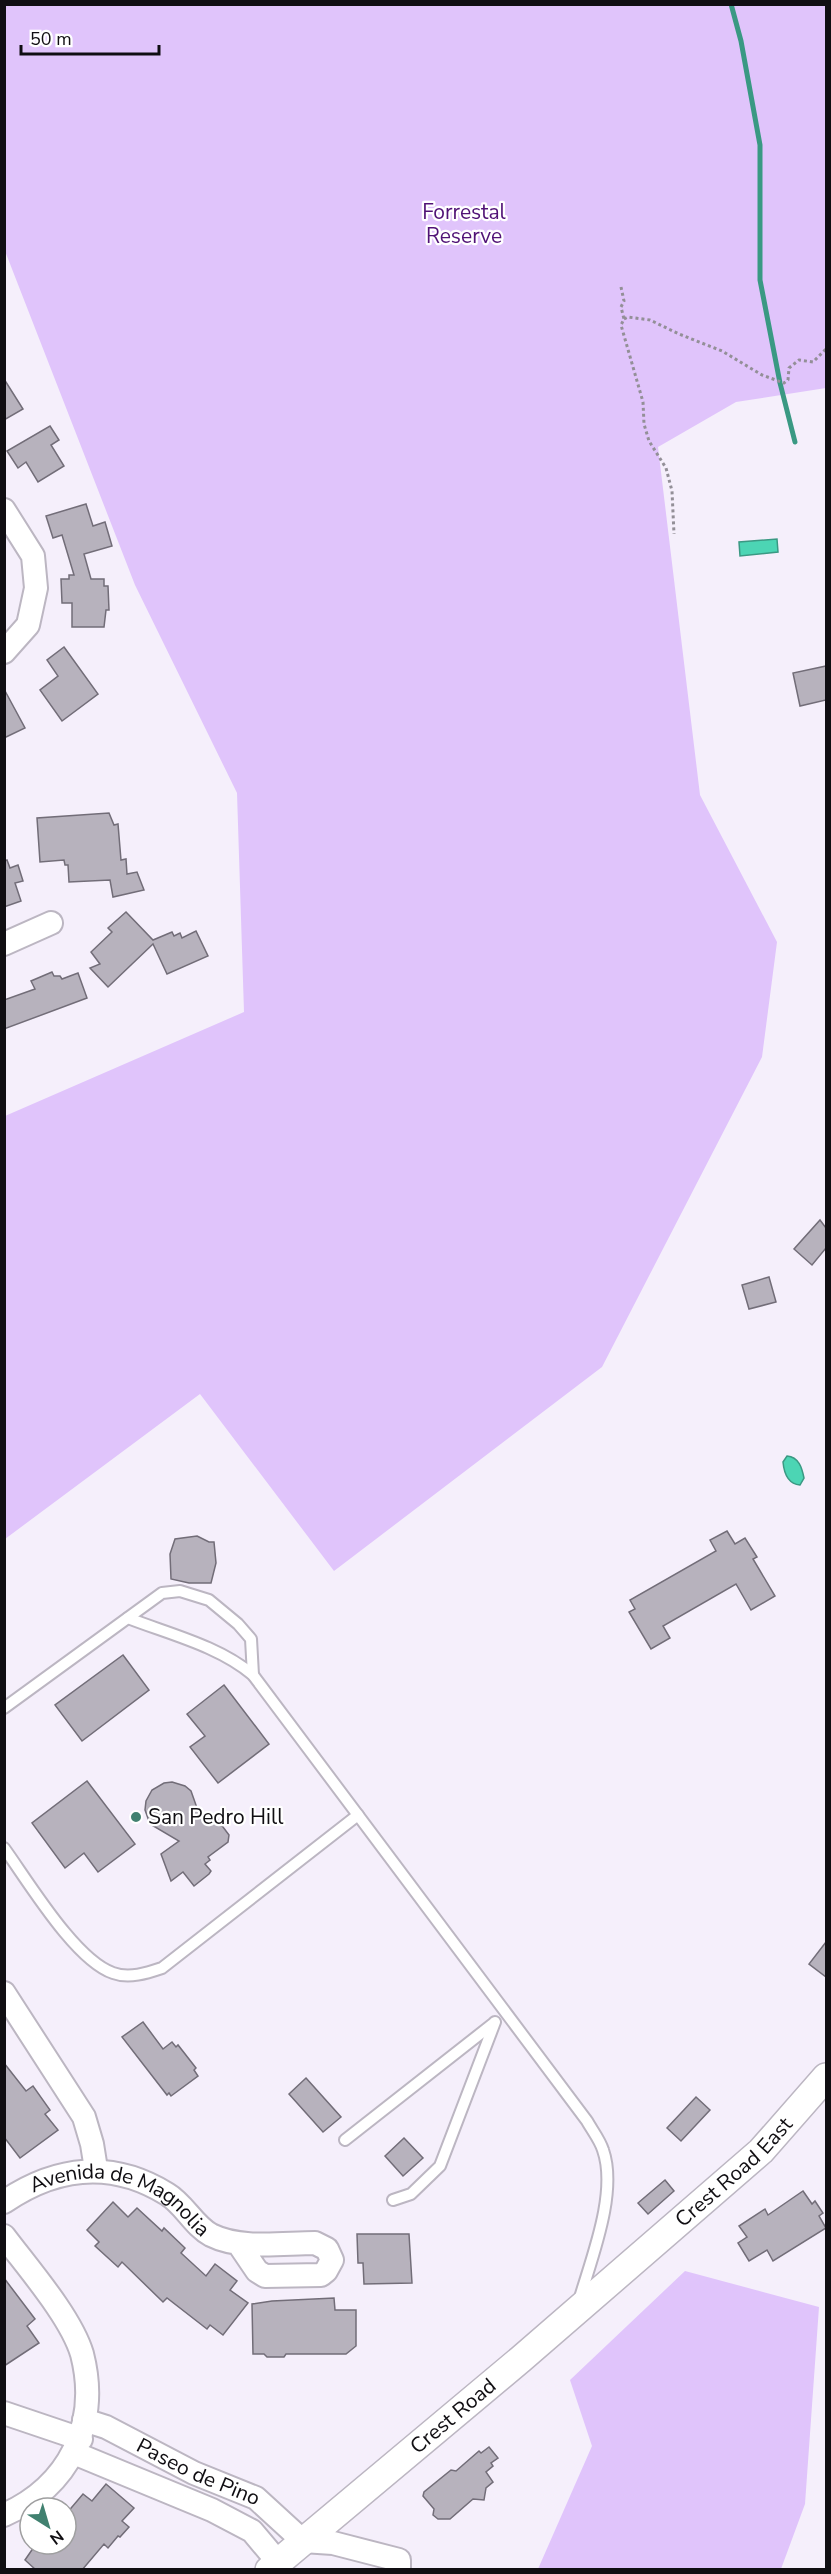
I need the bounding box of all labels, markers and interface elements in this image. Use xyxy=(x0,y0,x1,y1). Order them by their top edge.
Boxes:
scale bar xyxy=(21,18,159,56)
text: 50 m xyxy=(30,27,72,51)
park label: Forrestal Reserve xyxy=(422,198,507,250)
place label: San Pedro Hill xyxy=(148,1803,284,1831)
marker: San Pedro Hill xyxy=(129,1810,143,1824)
street label: Crest Road East xyxy=(669,2111,799,2233)
street label: Avenida de Magnolia xyxy=(25,2157,216,2243)
street label: Crest Road xyxy=(404,2372,502,2460)
street label: Paseo de Pino xyxy=(132,2431,264,2512)
north arrow xyxy=(18,2496,78,2556)
text: N xyxy=(45,2525,68,2550)

